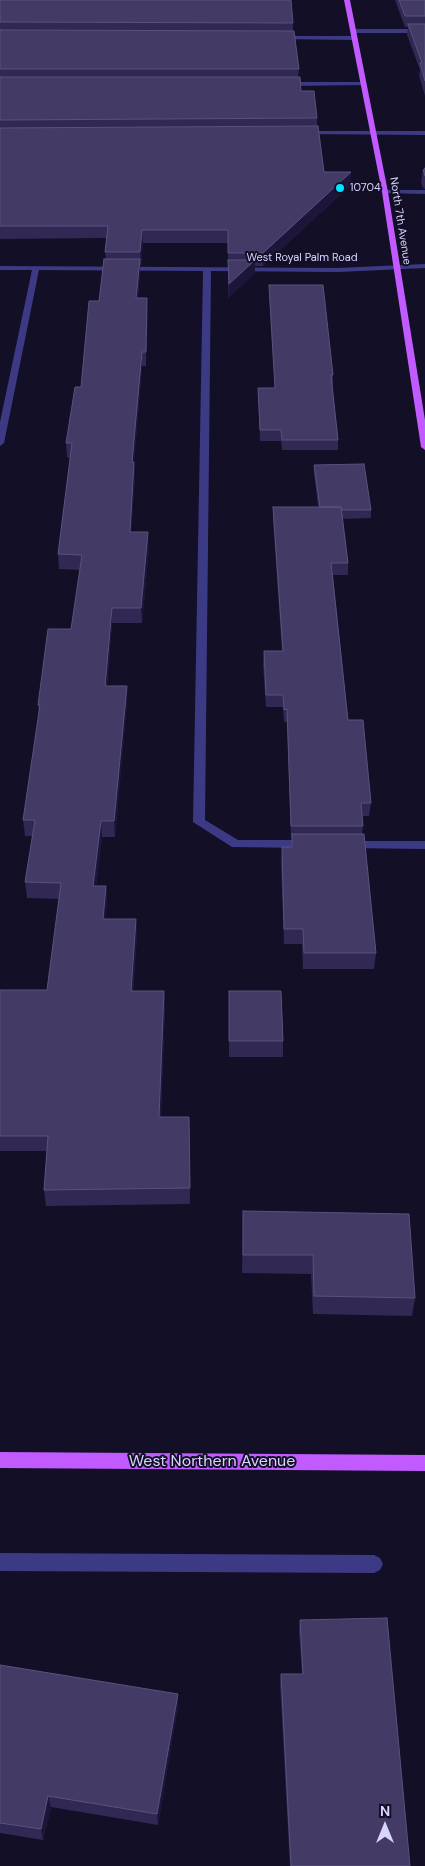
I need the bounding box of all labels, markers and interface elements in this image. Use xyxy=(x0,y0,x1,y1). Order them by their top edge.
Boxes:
street label: North 7th Avenue xyxy=(387,176,413,266)
place label: 10704 xyxy=(350,181,381,195)
marker: 10704 xyxy=(334,182,346,194)
street label: West Royal Palm Road xyxy=(246,251,358,265)
street label: West Northern Avenue xyxy=(129,1452,295,1472)
north arrow xyxy=(360,1801,410,1851)
text: N xyxy=(380,1802,390,1820)

